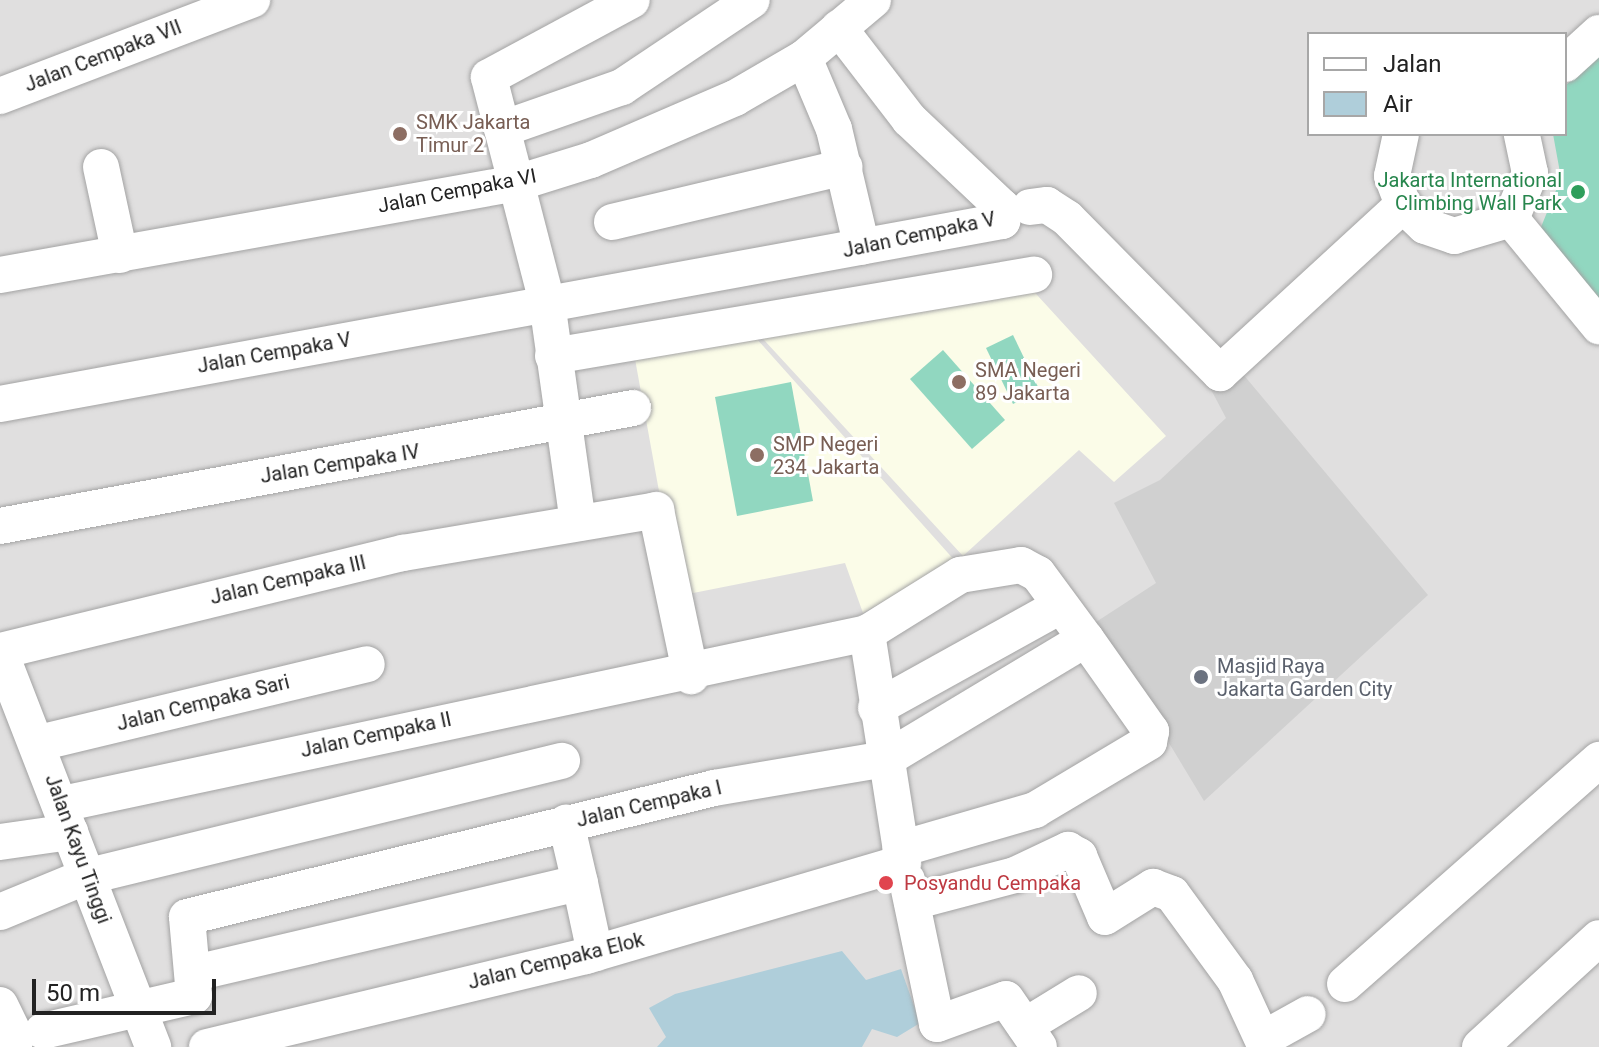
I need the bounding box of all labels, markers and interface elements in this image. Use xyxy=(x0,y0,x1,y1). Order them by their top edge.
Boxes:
street label: Jalan Cempaka VII xyxy=(21,15,185,97)
legend xyxy=(1307,32,1567,136)
text: Jalan xyxy=(1383,50,1441,78)
text: Air xyxy=(1383,90,1413,118)
place label: SMK Jakarta Timur 2 xyxy=(416,110,530,157)
marker: SMK Jakarta Timur 2 xyxy=(391,125,409,143)
street label: Jalan Cempaka VI xyxy=(376,164,538,218)
place label: Jakarta International Climbing Wall Park xyxy=(1377,168,1562,215)
marker: Jakarta International Climbing Wall Park xyxy=(1569,183,1587,201)
street label: Jalan Cempaka V xyxy=(840,207,998,263)
street label: Jalan Cempaka V xyxy=(195,328,353,378)
place label: SMA Negeri 89 Jakarta xyxy=(975,358,1081,405)
marker: SMA Negeri 89 Jakarta xyxy=(950,373,968,391)
place label: SMP Negeri 234 Jakarta xyxy=(773,432,879,479)
street label: Jalan Cempaka IV xyxy=(259,440,421,488)
marker: SMP Negeri 234 Jakarta xyxy=(748,446,766,464)
street label: Jalan Cempaka III xyxy=(208,550,368,610)
place label: Masjid Raya Jakarta Garden City xyxy=(1217,654,1392,701)
marker: Masjid Raya Jakarta Garden City xyxy=(1192,668,1210,686)
street label: Jalan Cempaka Sari xyxy=(114,670,292,736)
street label: Jalan Cempaka II xyxy=(298,707,454,763)
street label: Jalan Kayu Tinggi xyxy=(40,771,116,927)
street label: Jalan Cempaka I xyxy=(574,776,724,832)
place label: Posyandu Cempaka xyxy=(904,871,1081,895)
marker: Posyandu Cempaka xyxy=(875,872,897,894)
street label: Jalan Cempaka Elok xyxy=(465,928,647,994)
scale bar xyxy=(36,963,220,1013)
text: 50 m xyxy=(46,979,100,1007)

